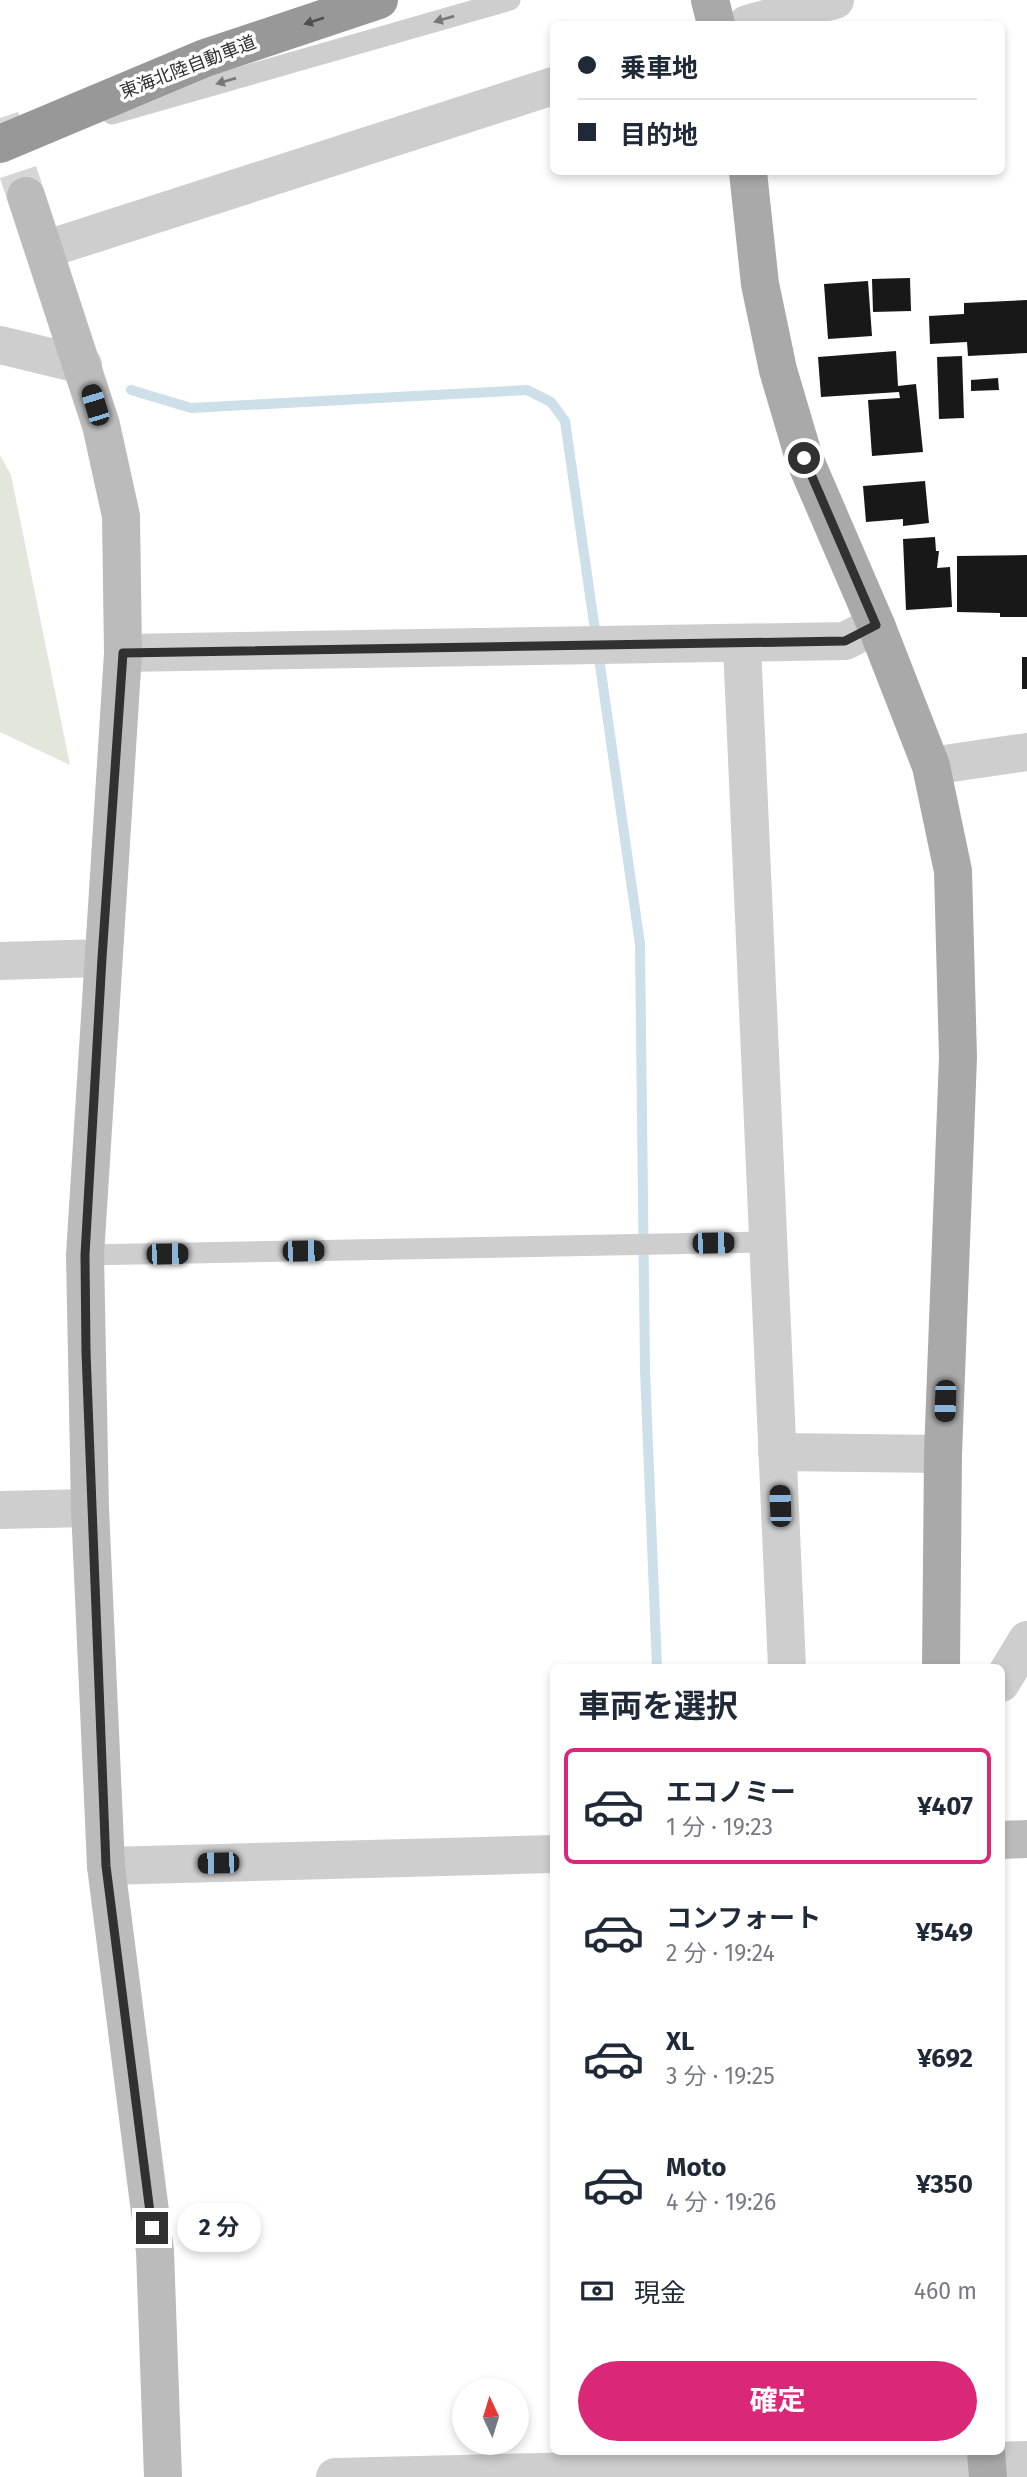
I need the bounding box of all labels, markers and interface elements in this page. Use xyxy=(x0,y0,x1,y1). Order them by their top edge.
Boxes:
one-way arrow xyxy=(434,14,455,24)
one-way arrow xyxy=(304,17,325,27)
street label: 東海北陸自動車道 xyxy=(117,31,259,103)
text: 乗車地 xyxy=(620,53,698,84)
one-way arrow xyxy=(215,77,236,87)
text: 目的地 xyxy=(620,120,698,151)
car xyxy=(79,382,112,428)
route start xyxy=(788,442,820,474)
car xyxy=(692,1232,735,1254)
car xyxy=(282,1240,325,1262)
car xyxy=(146,1243,189,1265)
car xyxy=(934,1380,957,1422)
car xyxy=(769,1485,792,1527)
text: 車両を選択 xyxy=(578,1687,738,1725)
icon: car xyxy=(582,1775,645,1838)
text: エコノミー xyxy=(666,1777,796,1808)
text: ¥407 xyxy=(917,1791,973,1822)
text: 1 分 · 19:23 xyxy=(666,1813,773,1841)
car xyxy=(197,1852,240,1874)
icon: car xyxy=(582,1901,645,1964)
text: コンフォート xyxy=(666,1903,821,1934)
text: ¥549 xyxy=(916,1917,973,1948)
text: 2 分 · 19:24 xyxy=(666,1939,775,1967)
text: XL xyxy=(666,2026,694,2057)
icon: car xyxy=(582,2027,645,2090)
text: ¥692 xyxy=(917,2043,973,2074)
text: 3 分 · 19:25 xyxy=(666,2062,775,2090)
text: Moto xyxy=(666,2152,726,2183)
icon: car xyxy=(582,2153,645,2216)
text: ¥350 xyxy=(916,2169,973,2200)
text: 4 分 · 19:26 xyxy=(666,2188,776,2216)
callout: 2 分 xyxy=(176,2204,260,2252)
route end xyxy=(136,2212,168,2244)
text: 2 分 xyxy=(199,2213,239,2241)
icon: cash xyxy=(578,2272,616,2310)
text: 460 m xyxy=(914,2277,977,2305)
text: 現金 xyxy=(634,2278,686,2309)
button: 確定 xyxy=(578,2361,977,2441)
north arrow xyxy=(452,2378,528,2455)
map controls xyxy=(452,2378,529,2455)

